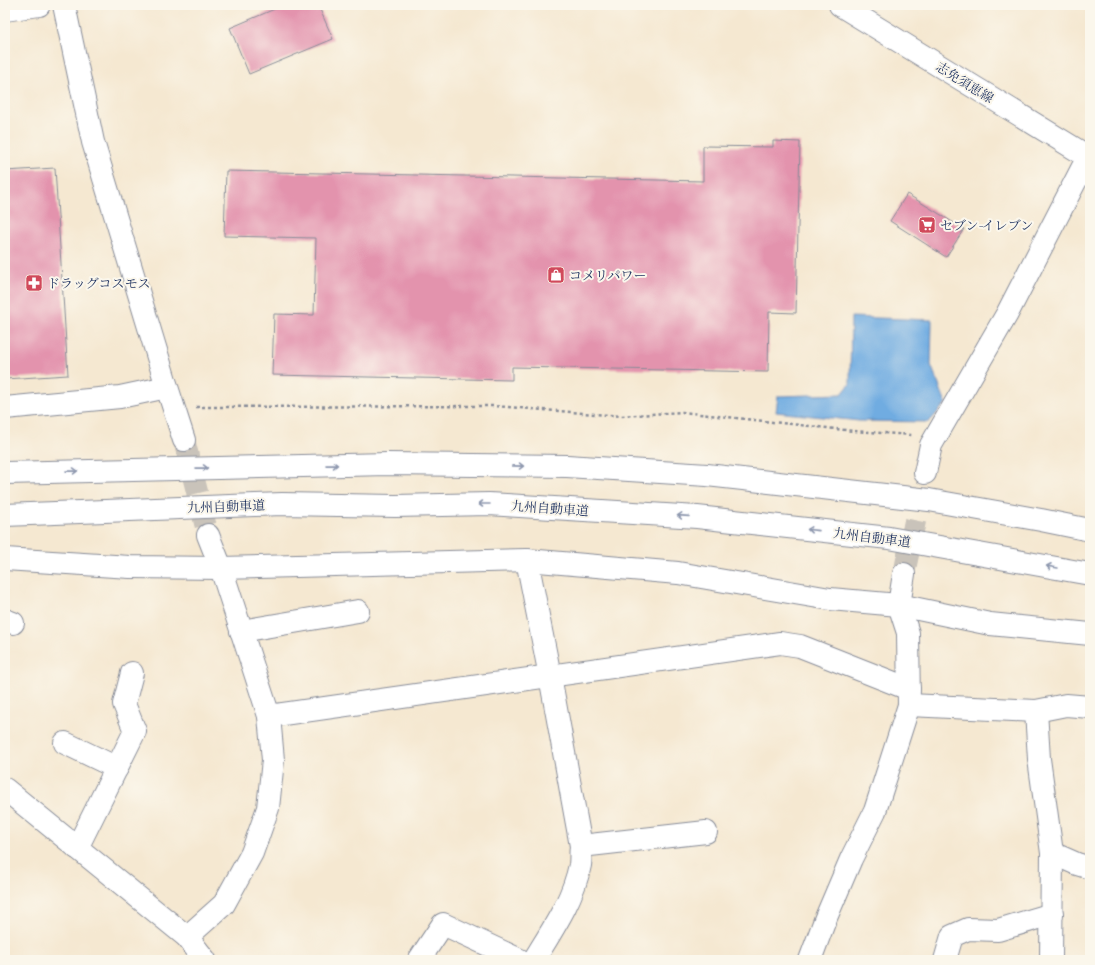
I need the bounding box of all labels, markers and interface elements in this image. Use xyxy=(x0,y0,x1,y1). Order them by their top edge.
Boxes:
street label: 志免須恵線 xyxy=(933,59,996,106)
supermarket icon: セブン-イレブン xyxy=(917,215,937,235)
place label: セブン-イレブン xyxy=(940,218,1033,233)
shop icon: コメリパワー xyxy=(546,265,566,285)
place label: コメリパワー xyxy=(569,268,647,283)
pharmacy icon: ドラッグコスモス xyxy=(24,273,44,293)
place label: ドラッグコスモス xyxy=(47,276,150,291)
one-way arrow xyxy=(325,461,338,469)
one-way arrow xyxy=(511,462,524,469)
one-way arrow xyxy=(195,464,208,472)
one-way arrow xyxy=(65,467,78,474)
street label: 九州自動車道 xyxy=(187,498,265,515)
street label: 九州自動車道 xyxy=(511,498,589,519)
one-way arrow xyxy=(478,500,491,508)
one-way arrow xyxy=(677,513,690,520)
street label: 九州自動車道 xyxy=(832,525,912,550)
one-way arrow xyxy=(807,526,820,533)
one-way arrow xyxy=(1046,563,1059,571)

